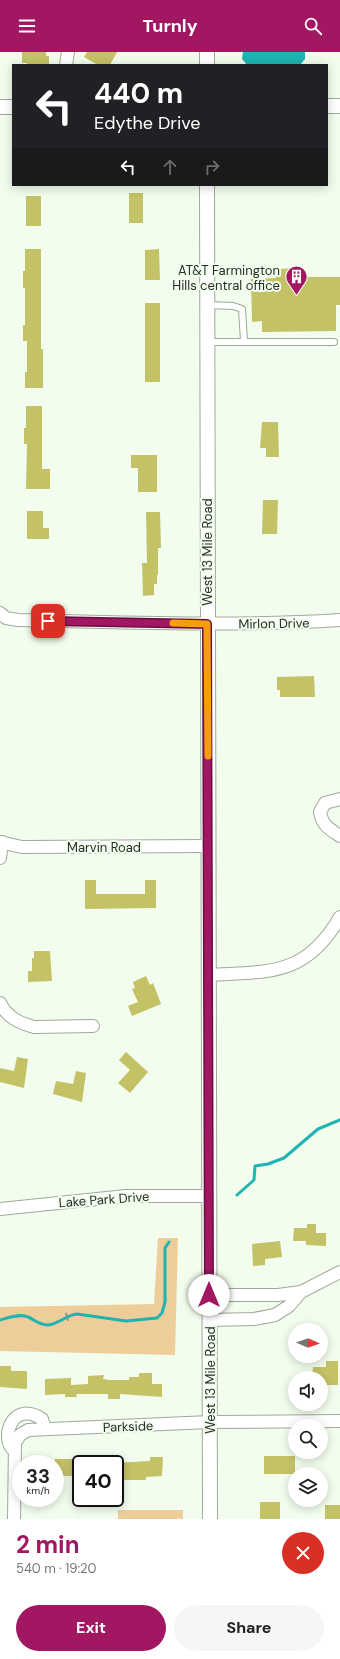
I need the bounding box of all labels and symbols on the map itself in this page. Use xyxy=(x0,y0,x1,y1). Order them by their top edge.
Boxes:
place label: AT&T Farmington Hills central office xyxy=(172,262,280,294)
building icon: AT&T Farmington Hills central office xyxy=(283,264,309,297)
street label: West 13 Mile Road xyxy=(199,498,216,606)
pin xyxy=(31,604,65,638)
street label: Mirlon Drive xyxy=(238,614,310,633)
street label: Marvin Road xyxy=(67,839,141,856)
street label: Lake Park Drive xyxy=(58,1188,150,1211)
position arrow xyxy=(188,1274,230,1316)
north arrow xyxy=(288,1323,328,1363)
street label: West 13 Mile Road xyxy=(202,1326,219,1434)
street label: Parkside xyxy=(102,1417,154,1436)
speed limit sign: 40 xyxy=(72,1455,124,1507)

